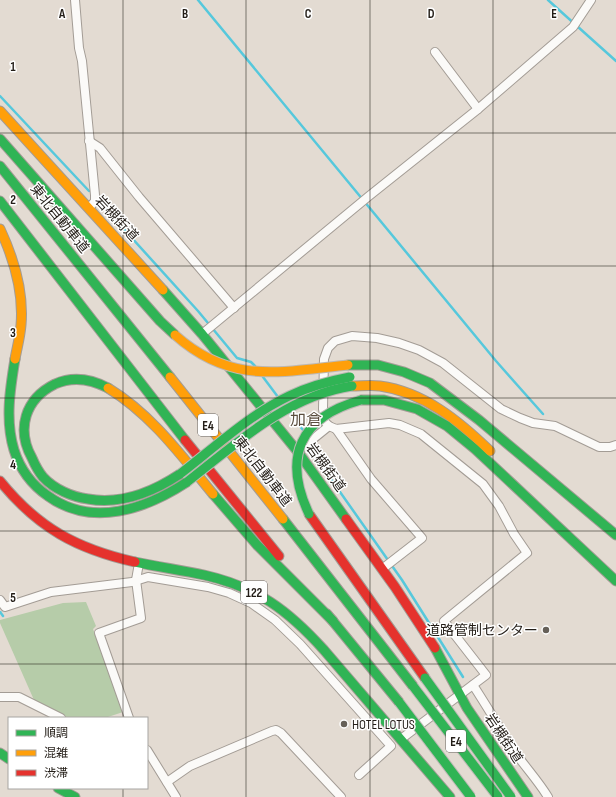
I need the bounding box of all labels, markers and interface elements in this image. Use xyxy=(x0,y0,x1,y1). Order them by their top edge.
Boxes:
text: A xyxy=(58,6,66,22)
text: B xyxy=(182,6,188,22)
text: C xyxy=(305,6,312,22)
text: D xyxy=(428,6,435,22)
text: E xyxy=(551,6,557,22)
text: 1 xyxy=(10,59,16,75)
street label: 東北自動車道 xyxy=(27,180,93,256)
text: 2 xyxy=(10,192,16,208)
street label: 岩槻街道 xyxy=(91,192,142,245)
text: 3 xyxy=(10,325,16,341)
district label: 加倉 xyxy=(290,411,322,430)
road number: E4 xyxy=(198,414,218,436)
street label: 東北自動車道 xyxy=(230,433,295,510)
street label: 岩槻街道 xyxy=(302,440,349,495)
text: 4 xyxy=(10,457,16,473)
road number: 122 xyxy=(241,581,267,603)
text: 5 xyxy=(10,590,16,606)
place label: 道路管制センター xyxy=(426,622,538,639)
marker: 道路管制センター xyxy=(541,625,551,635)
street label: 岩槻街道 xyxy=(481,710,526,766)
place label: HOTEL LOTUS xyxy=(352,716,415,733)
legend xyxy=(8,717,148,789)
marker: HOTEL LOTUS xyxy=(339,719,349,729)
text: 順調 xyxy=(44,726,68,741)
road number: E4 xyxy=(446,730,466,752)
text: 混雑 xyxy=(44,746,68,761)
text: 渋滞 xyxy=(44,766,68,781)

